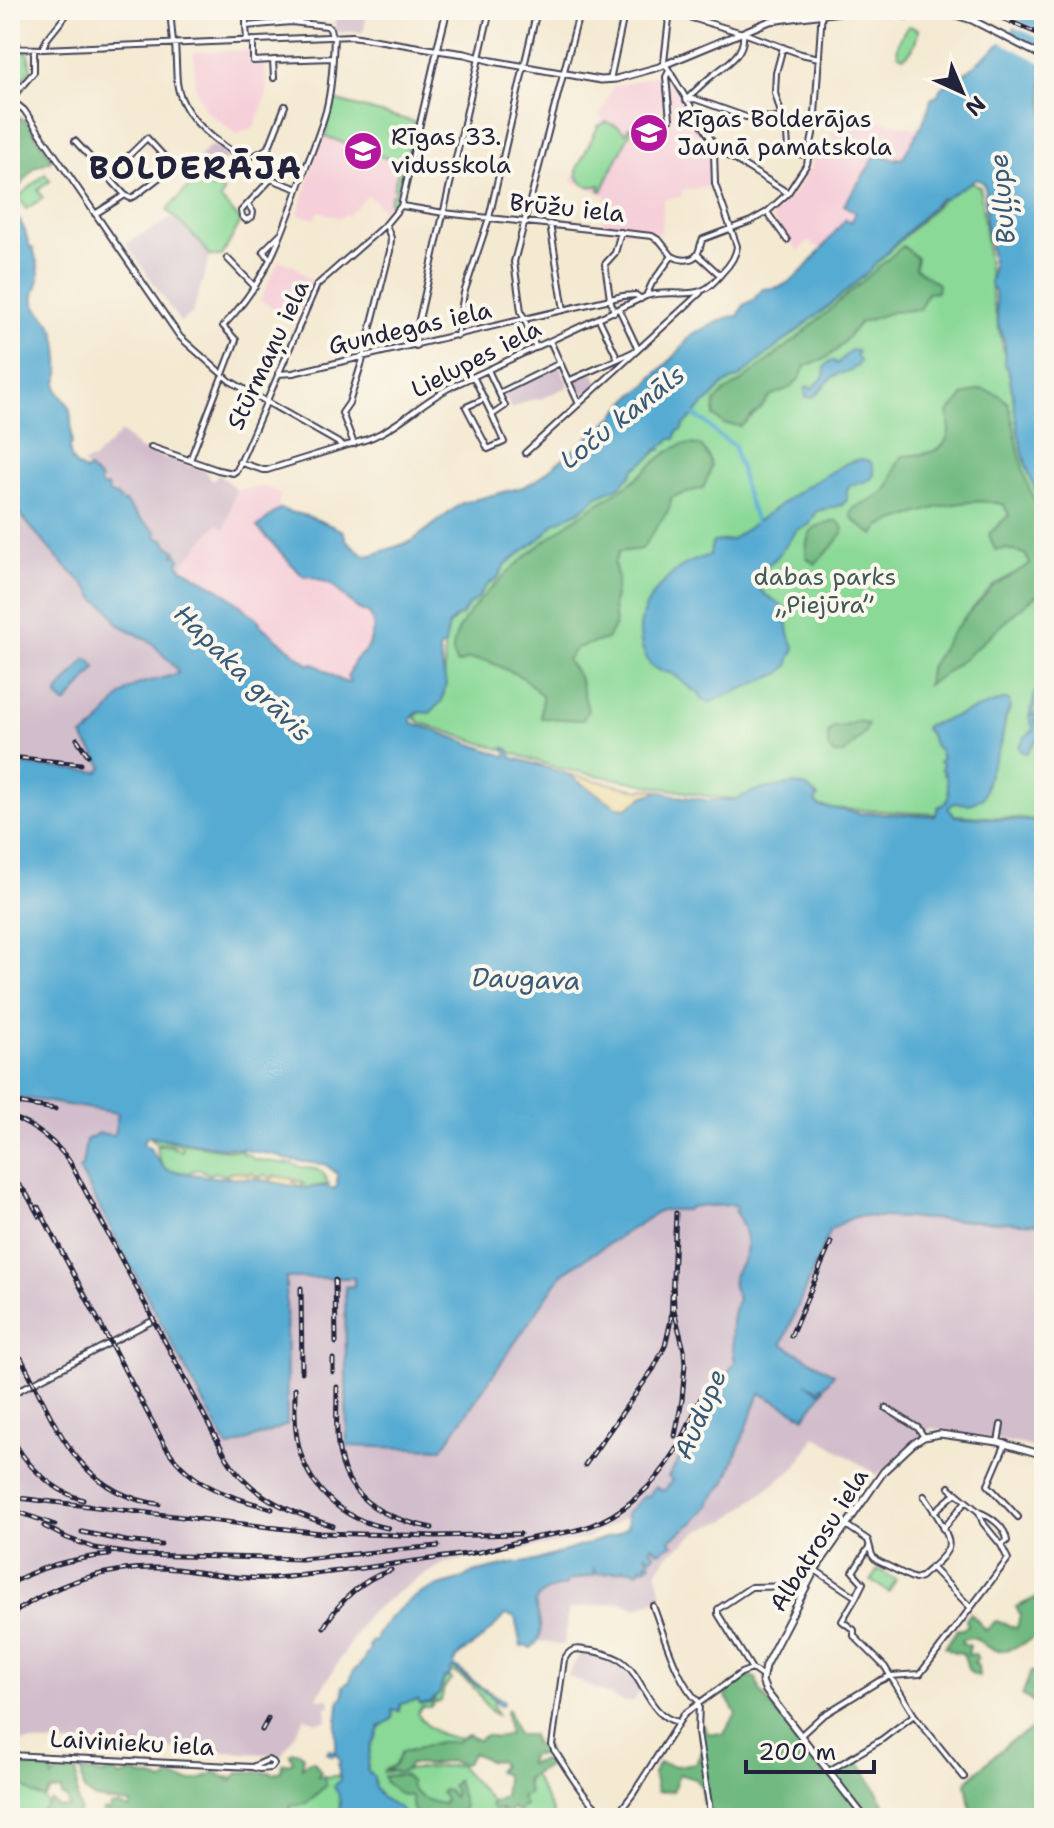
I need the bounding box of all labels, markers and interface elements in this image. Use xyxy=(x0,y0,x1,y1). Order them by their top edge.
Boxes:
north arrow xyxy=(922,52,1002,132)
text: N xyxy=(959,90,992,123)
place label: Rīgas Bolderājas Jaunā pamatskola xyxy=(677,103,892,163)
school or university icon: Rīgas Bolderājas Jaunā pamatskola xyxy=(628,112,670,154)
place label: Rīgas 33. vidusskola xyxy=(391,121,511,181)
school or university icon: Rīgas 33. vidusskola xyxy=(342,130,384,172)
district label: BOLDERĀJA xyxy=(89,146,303,189)
water label: Buļļupe xyxy=(980,152,1024,246)
street label: Brūžu iela xyxy=(508,186,626,230)
street label: Stūrmaņu iela xyxy=(219,275,317,435)
street label: Gundegas iela xyxy=(325,294,495,362)
street label: Lielupes iela xyxy=(406,313,546,405)
water label: Loču kanāls xyxy=(552,357,692,477)
park label: dabas parks „Piejūra” xyxy=(754,561,896,621)
water label: Hapaka grāvis xyxy=(167,596,320,749)
water label: Daugava xyxy=(471,959,581,998)
water label: Audupe xyxy=(665,1363,734,1464)
street label: Albatrosu iela xyxy=(762,1462,876,1618)
street label: Laivinieku iela xyxy=(49,1723,215,1763)
scale bar xyxy=(746,1724,874,1774)
text: 200 m xyxy=(758,1736,836,1768)

